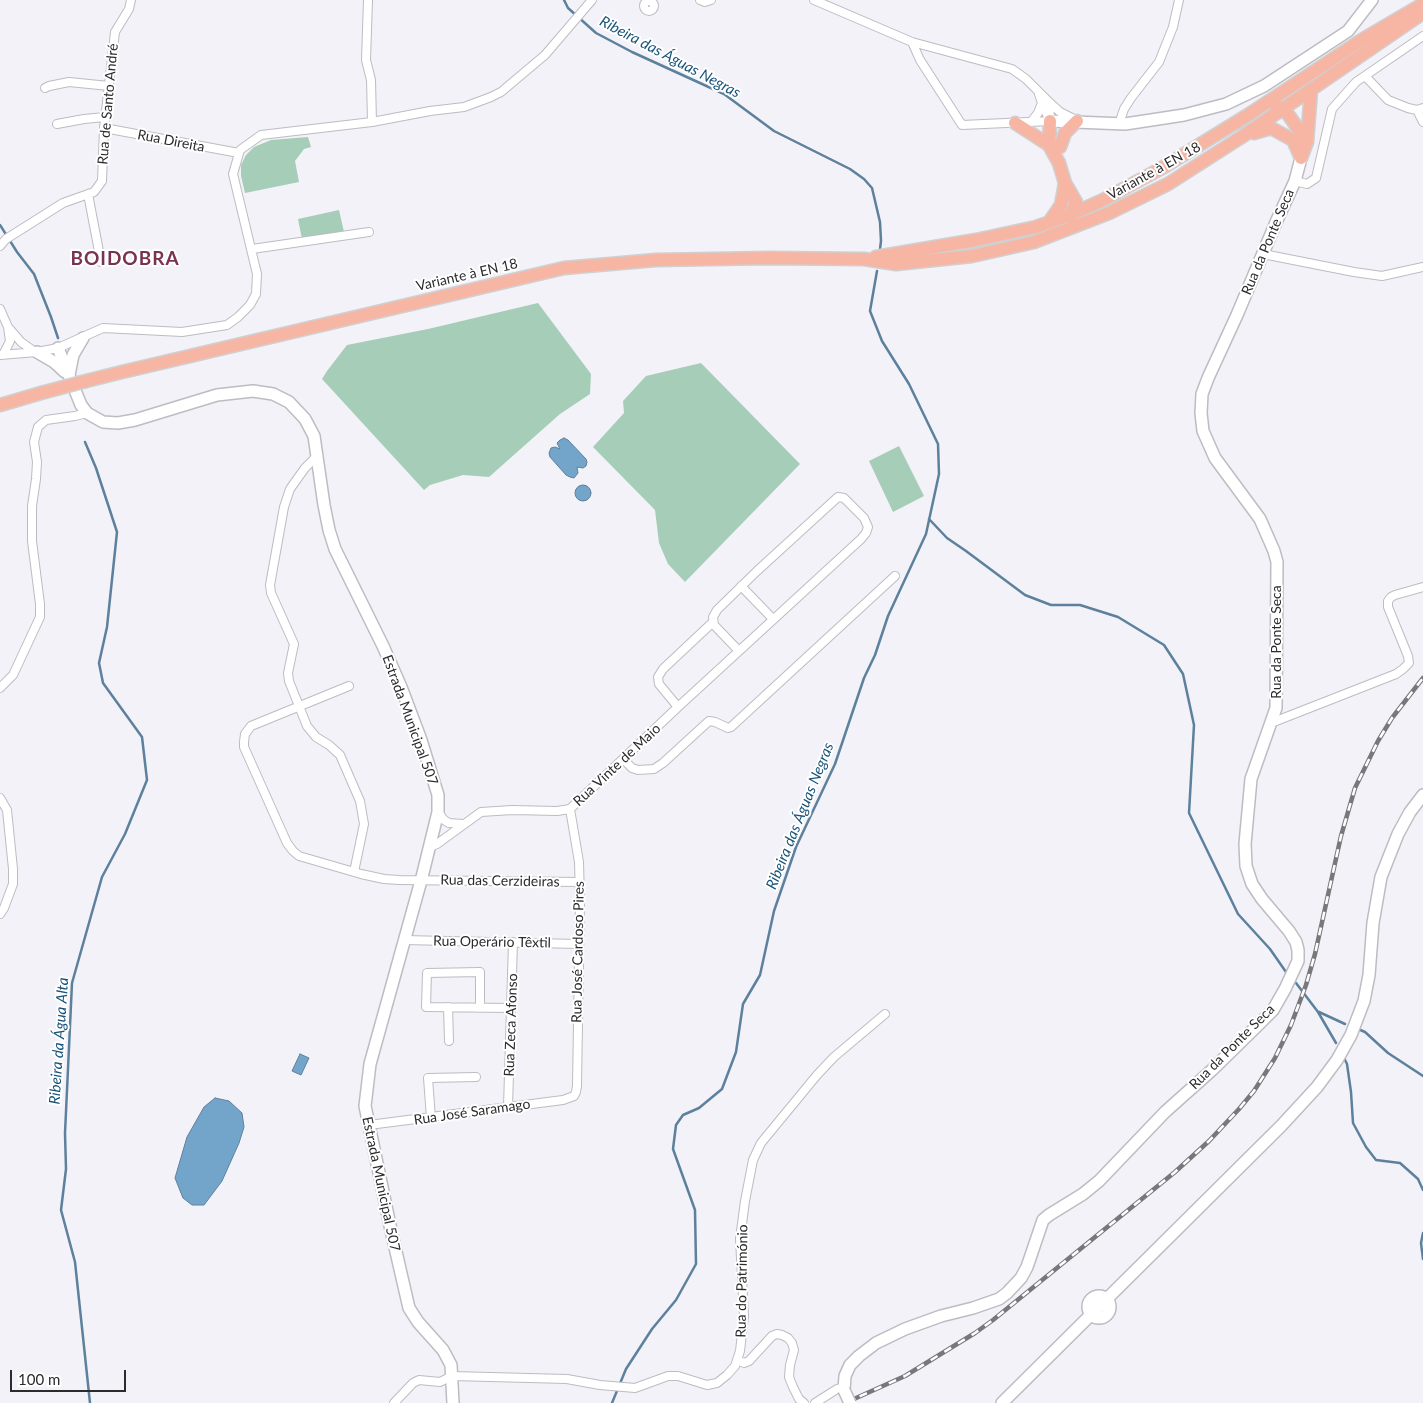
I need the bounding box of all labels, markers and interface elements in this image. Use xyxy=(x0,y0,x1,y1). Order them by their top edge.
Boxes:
water label: Ribeira das Águas Negras xyxy=(597,12,743,102)
street label: Rua de Santo André xyxy=(94,43,122,165)
street label: Rua Direita xyxy=(136,126,206,156)
street label: Variante à EN 18 xyxy=(1105,139,1203,203)
street label: Rua da Ponte Seca xyxy=(1238,187,1298,297)
district label: BOIDOBRA xyxy=(69,248,181,270)
street label: Variante à EN 18 xyxy=(415,255,519,295)
street label: Rua da Ponte Seca xyxy=(1268,585,1284,699)
street label: Estrada Municipal 507 xyxy=(379,653,441,787)
street label: Rua Vinte de Maio xyxy=(570,720,664,810)
water label: Ribeira das Águas Negras xyxy=(762,740,838,892)
street label: Rua das Cerzideiras xyxy=(440,872,560,890)
street label: Rua José Cardoso Pires xyxy=(568,881,588,1023)
street label: Rua Operário Têxtil xyxy=(433,933,551,951)
street label: Rua Zeca Afonso xyxy=(501,973,521,1077)
water label: Ribeira da Água Alta xyxy=(46,977,72,1105)
street label: Rua da Ponte Seca xyxy=(1186,1001,1278,1093)
street label: Rua José Saramago xyxy=(413,1096,531,1128)
street label: Estrada Municipal 507 xyxy=(359,1115,403,1253)
street label: Rua do Património xyxy=(733,1224,751,1338)
scale bar xyxy=(12,1360,129,1392)
text: 100 m xyxy=(18,1370,60,1388)

